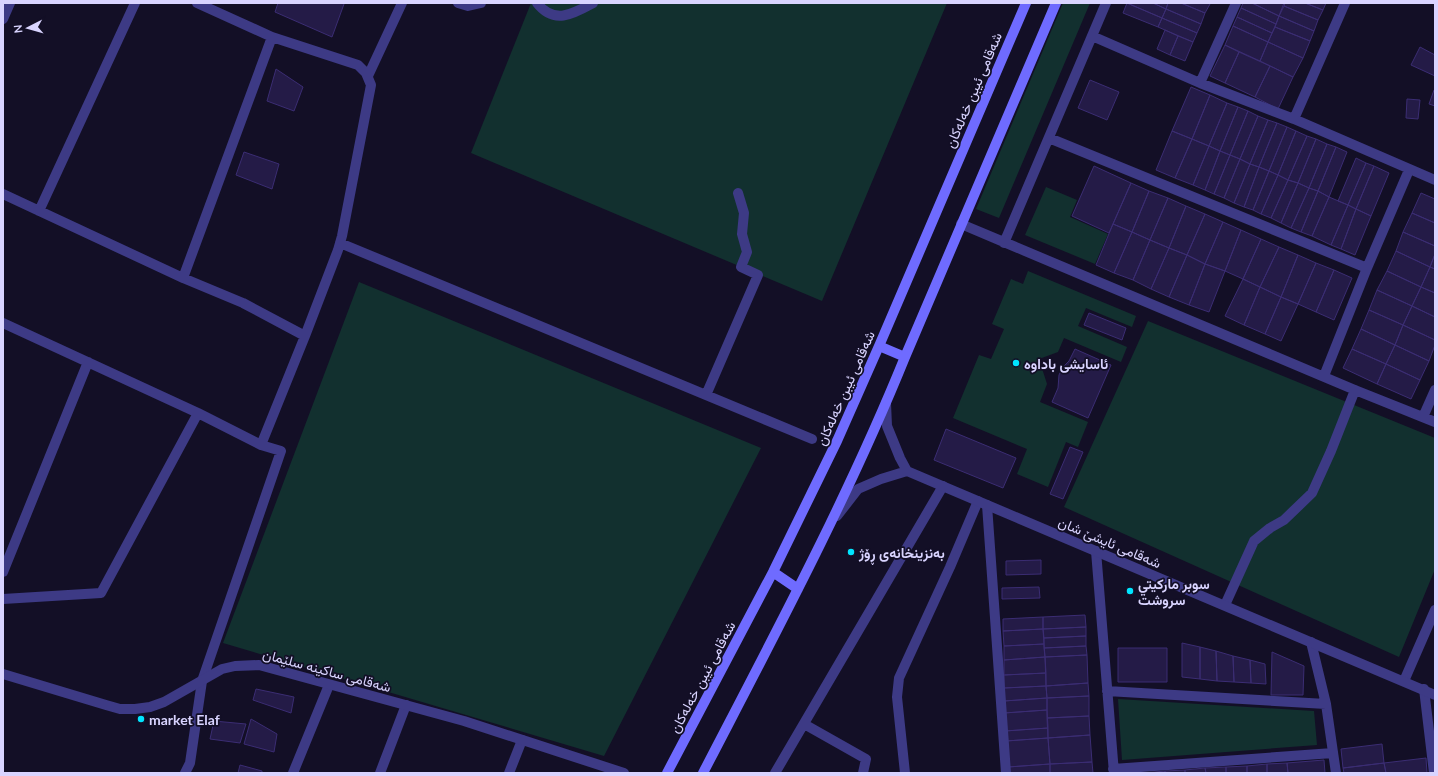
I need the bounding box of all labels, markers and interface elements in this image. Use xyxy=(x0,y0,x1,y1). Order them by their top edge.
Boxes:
north arrow xyxy=(8,8,48,48)
text: N xyxy=(11,24,24,34)
street label: شەقامی ئیبن خەلەکان xyxy=(941,30,1006,151)
street label: شەقامی ئیبن خەلەکان xyxy=(812,328,879,448)
place label: ئاسايشى باداوه xyxy=(1024,355,1108,373)
marker: ئاسايشى باداوه xyxy=(1011,358,1021,368)
street label: شەقامی ئایشێ شان xyxy=(1056,513,1164,572)
place label: بەنزینخانەی ڕۆژ xyxy=(858,544,945,565)
marker: بەنزینخانەی ڕۆژ xyxy=(846,547,856,557)
place label: سوبر ماركيتي سروشت xyxy=(1138,575,1210,609)
marker: سوبر ماركيتي سروشت xyxy=(1125,586,1135,596)
street label: شەقامی ئیبن خەلەکان xyxy=(665,618,739,736)
street label: شەقامی ساکینە سلێمان xyxy=(261,645,393,696)
place label: market Elaf xyxy=(149,711,220,728)
marker: market Elaf xyxy=(136,714,146,724)

